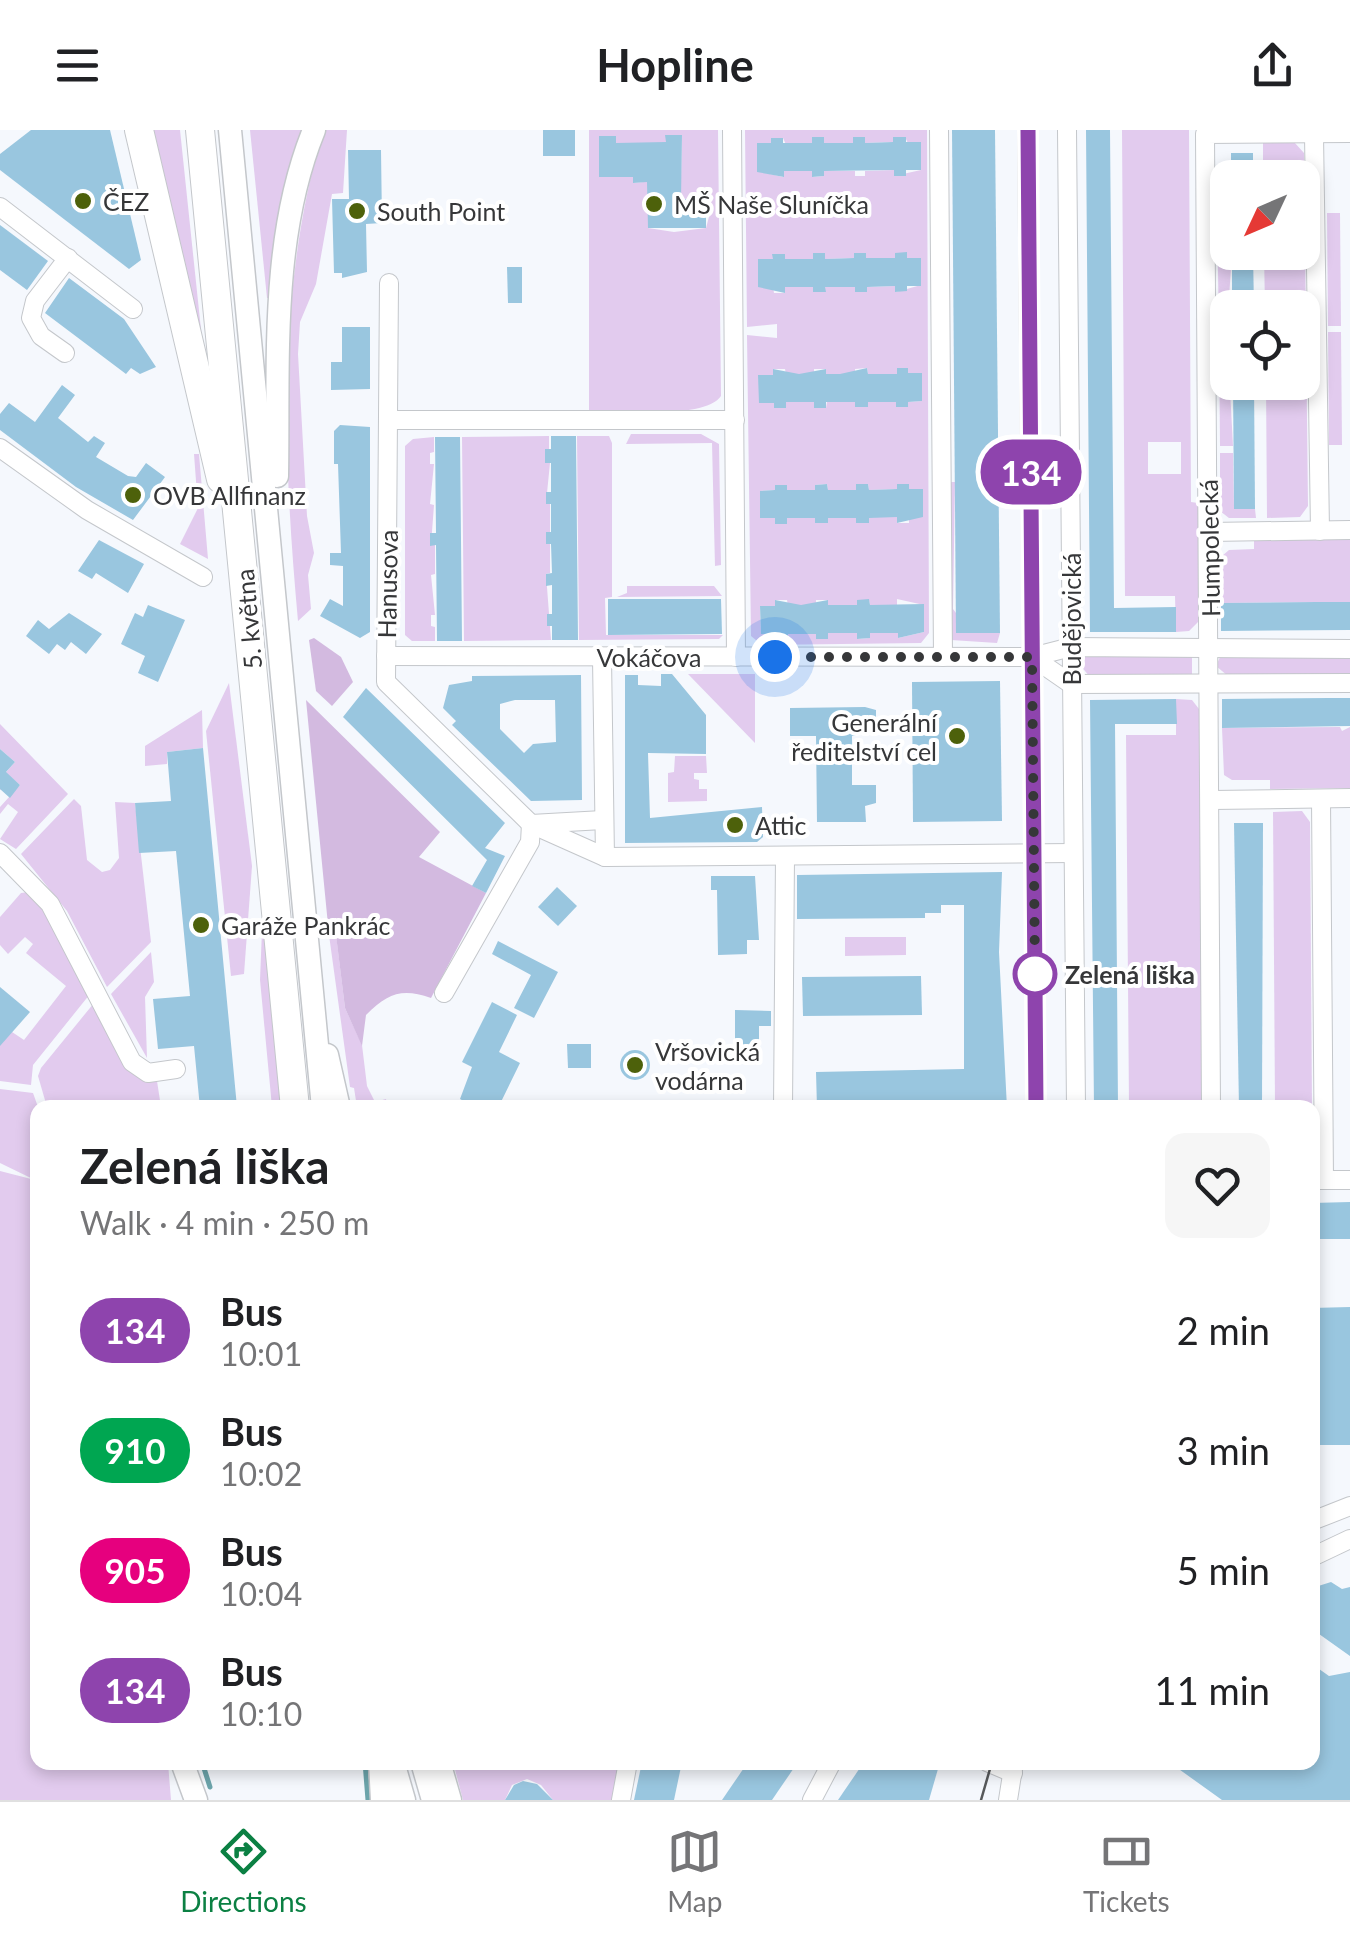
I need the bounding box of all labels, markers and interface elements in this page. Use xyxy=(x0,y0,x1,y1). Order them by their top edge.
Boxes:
icon: menu xyxy=(50,38,105,93)
text: Hopline xyxy=(596,38,754,92)
icon: share xyxy=(1245,38,1300,93)
north arrow xyxy=(1210,160,1320,270)
map controls xyxy=(1210,160,1320,400)
place label: ČEZ xyxy=(103,186,149,216)
place label: MŠ Naše Sluníčka xyxy=(674,189,869,219)
marker: ČEZ xyxy=(72,190,94,212)
marker: MŠ Naše Sluníčka xyxy=(643,193,665,215)
place label: South Point xyxy=(377,196,505,226)
marker: South Point xyxy=(346,200,368,222)
button: locate xyxy=(1210,290,1320,400)
line badge: 134 xyxy=(974,440,1088,504)
text: 134 xyxy=(1001,451,1061,493)
street label: Humpolecká xyxy=(1193,479,1225,617)
place label: OVB Allfinanz xyxy=(153,480,306,510)
marker: OVB Allfinanz xyxy=(122,484,144,506)
street label: Hanusova xyxy=(371,529,403,639)
street label: Budějovická xyxy=(1056,553,1086,685)
street label: 5. května xyxy=(229,568,267,670)
your location xyxy=(750,632,800,682)
street label: Vokáčova xyxy=(597,642,701,672)
place label: Generální ředitelství cel xyxy=(791,707,938,766)
marker: Generální ředitelství cel xyxy=(946,725,968,747)
place label: Attic xyxy=(755,810,806,840)
marker: Attic xyxy=(724,814,746,836)
place label: Garáže Pankrác xyxy=(221,910,391,940)
marker: Garáže Pankrác xyxy=(190,914,212,936)
marker: Zelená liška xyxy=(1014,953,1056,995)
place label: Zelená liška xyxy=(1065,959,1195,989)
place label: Vršovická vodárna xyxy=(655,1036,760,1095)
marker: Vršovická vodárna xyxy=(624,1054,646,1076)
button: heart xyxy=(1165,1133,1270,1238)
text: Zelená liška xyxy=(80,1137,330,1194)
text: Walk · 4 min · 250 m xyxy=(80,1203,369,1242)
text: Bus xyxy=(220,1288,283,1334)
text: 2 min xyxy=(1177,1307,1270,1353)
text: 134 xyxy=(105,1309,165,1351)
text: 10:01 xyxy=(220,1334,302,1373)
text: Bus xyxy=(220,1408,283,1454)
text: 3 min xyxy=(1177,1427,1270,1473)
text: 910 xyxy=(105,1429,165,1471)
text: 10:02 xyxy=(220,1454,302,1493)
text: Bus xyxy=(220,1528,283,1574)
text: 5 min xyxy=(1177,1547,1270,1593)
text: 905 xyxy=(105,1549,165,1591)
text: 10:04 xyxy=(220,1574,302,1613)
text: Bus xyxy=(220,1648,283,1694)
text: 11 min xyxy=(1155,1667,1270,1713)
text: 134 xyxy=(105,1669,165,1711)
text: 10:10 xyxy=(220,1694,302,1733)
tab: Directions xyxy=(180,1824,307,1918)
tab: Map xyxy=(667,1824,722,1918)
tab: Tickets xyxy=(1083,1824,1170,1918)

